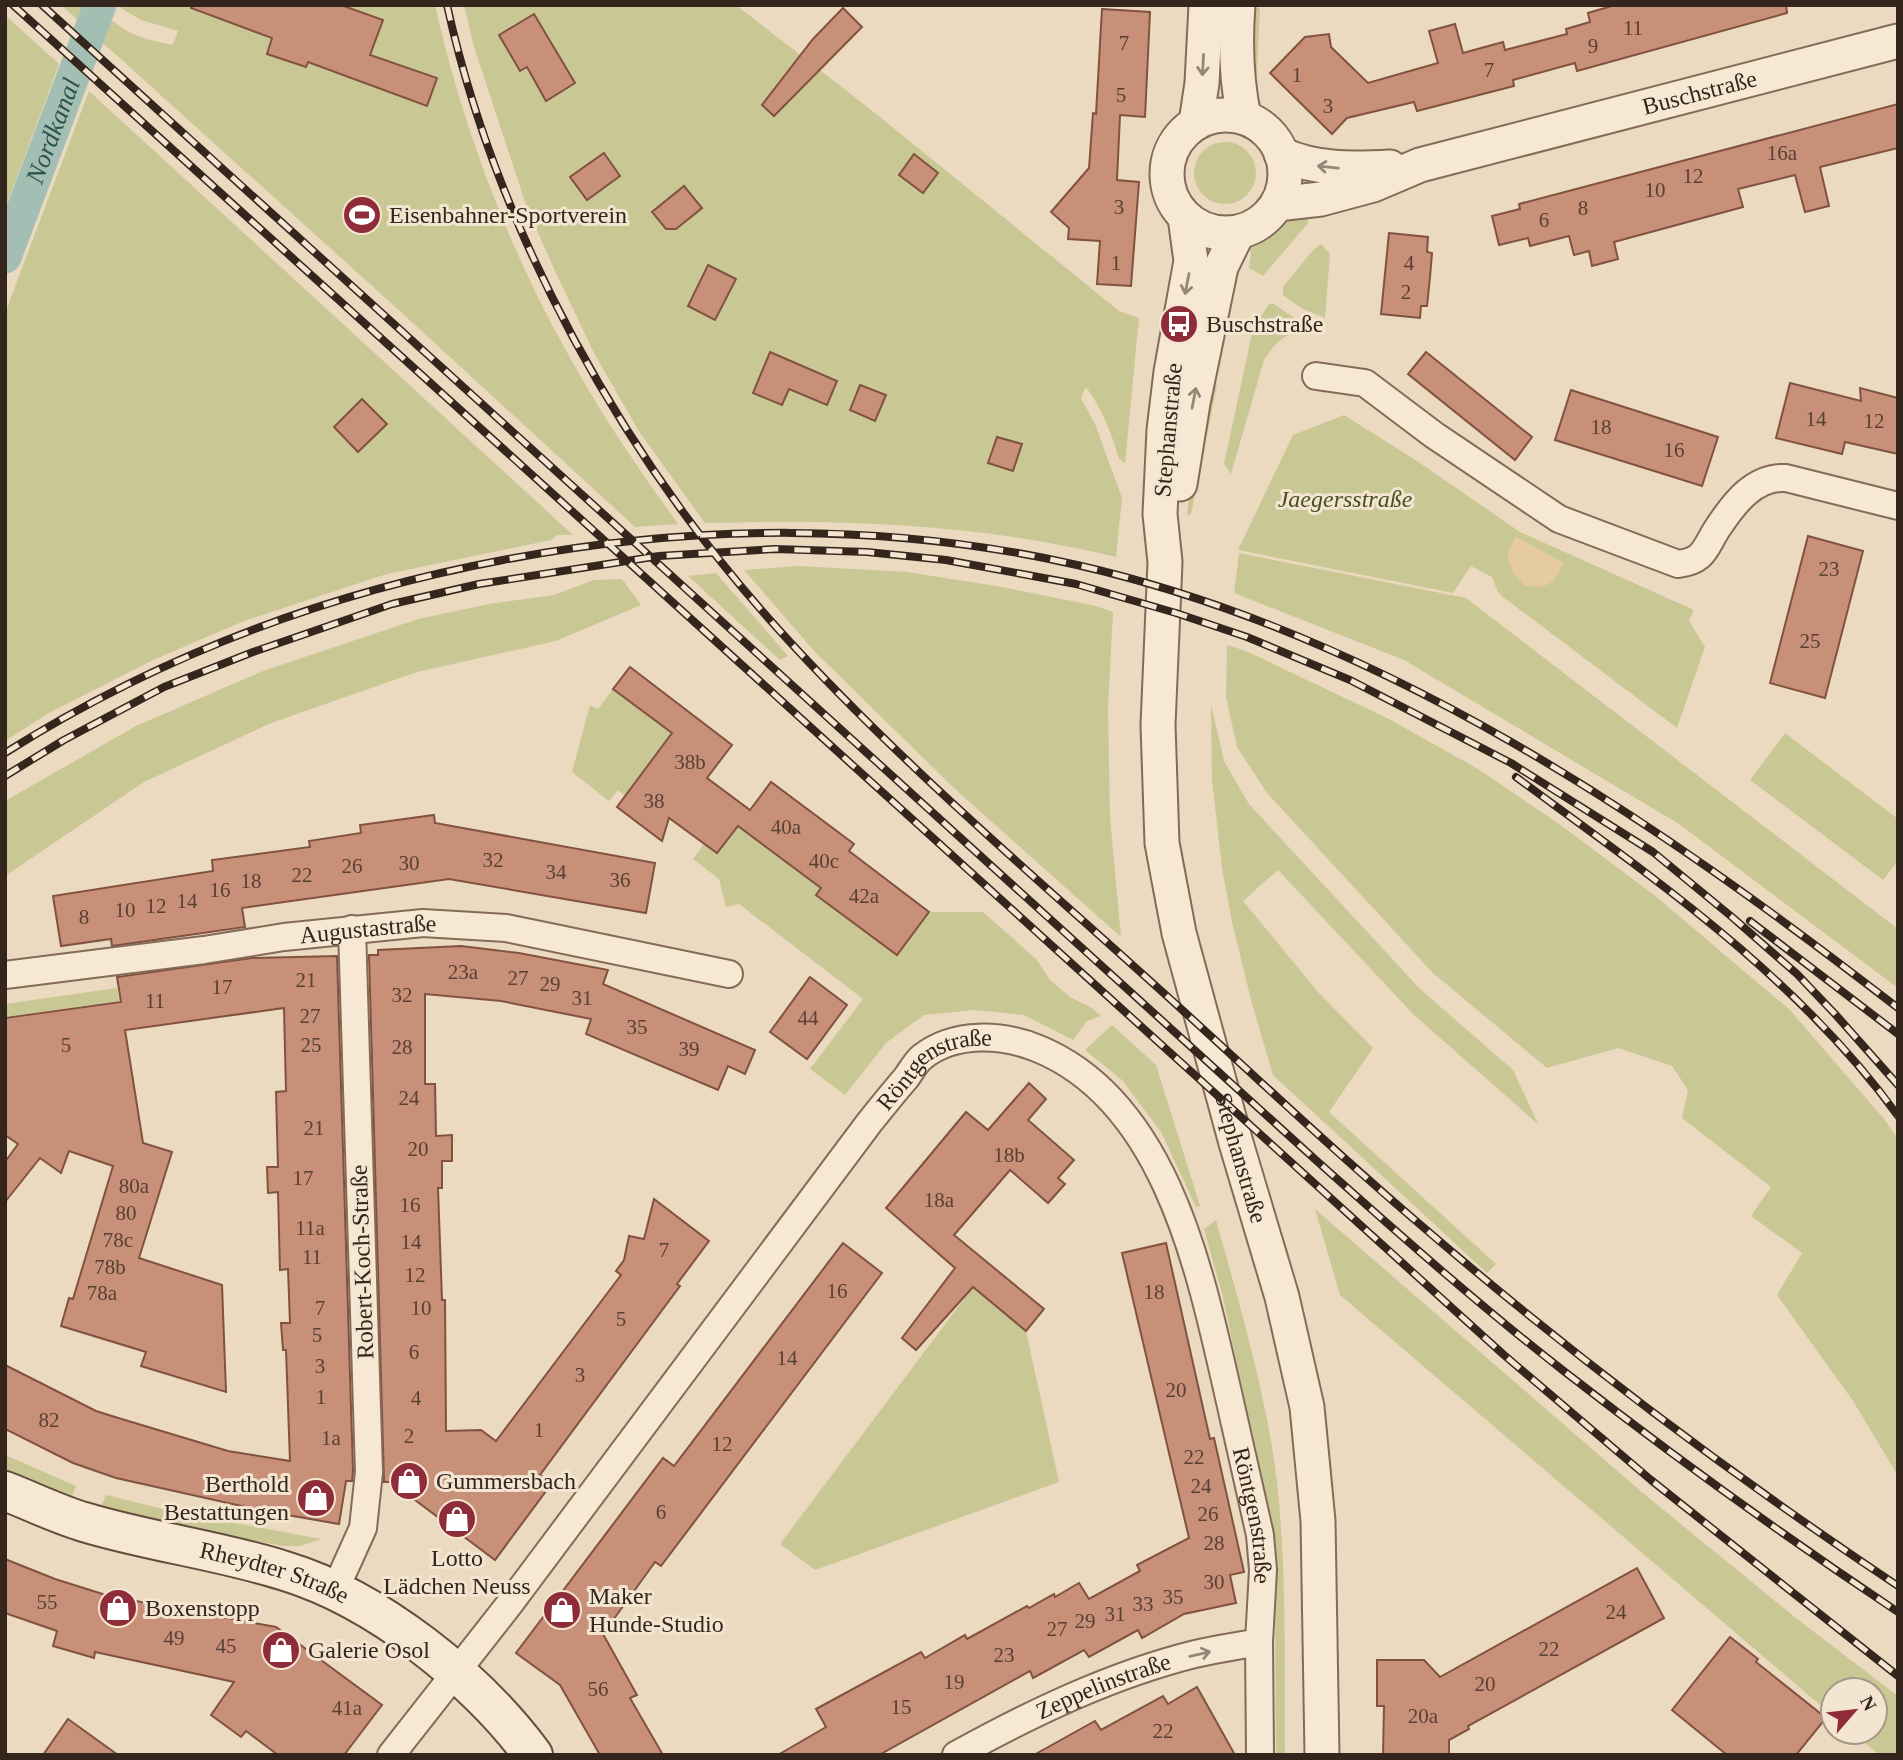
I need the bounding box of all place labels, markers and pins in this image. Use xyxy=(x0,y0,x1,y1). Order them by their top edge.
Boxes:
sports icon: Eisenbahner-Sportverein xyxy=(341,194,383,236)
place label: Eisenbahner-Sportverein xyxy=(389,202,627,228)
bus stop icon: Buschstraße xyxy=(1158,303,1200,345)
place label: Buschstraße xyxy=(1206,311,1323,337)
shop icon: Gummersbach xyxy=(388,1460,430,1502)
place label: Gummersbach xyxy=(436,1468,576,1494)
place label: Berthold Bestattungen xyxy=(164,1471,289,1525)
shop icon: Berthold Bestattungen xyxy=(295,1477,337,1519)
shop icon: Lotto Lädchen Neuss xyxy=(436,1498,478,1540)
place label: Lotto Lädchen Neuss xyxy=(383,1545,531,1599)
place label: Maker Hunde-Studio xyxy=(589,1583,724,1637)
shop icon: Boxenstopp xyxy=(97,1587,139,1629)
shop icon: Maker Hunde-Studio xyxy=(541,1589,583,1631)
place label: Boxenstopp xyxy=(145,1595,260,1621)
shop icon: Galerie Osol xyxy=(260,1629,302,1671)
place label: Galerie Osol xyxy=(308,1637,430,1663)

